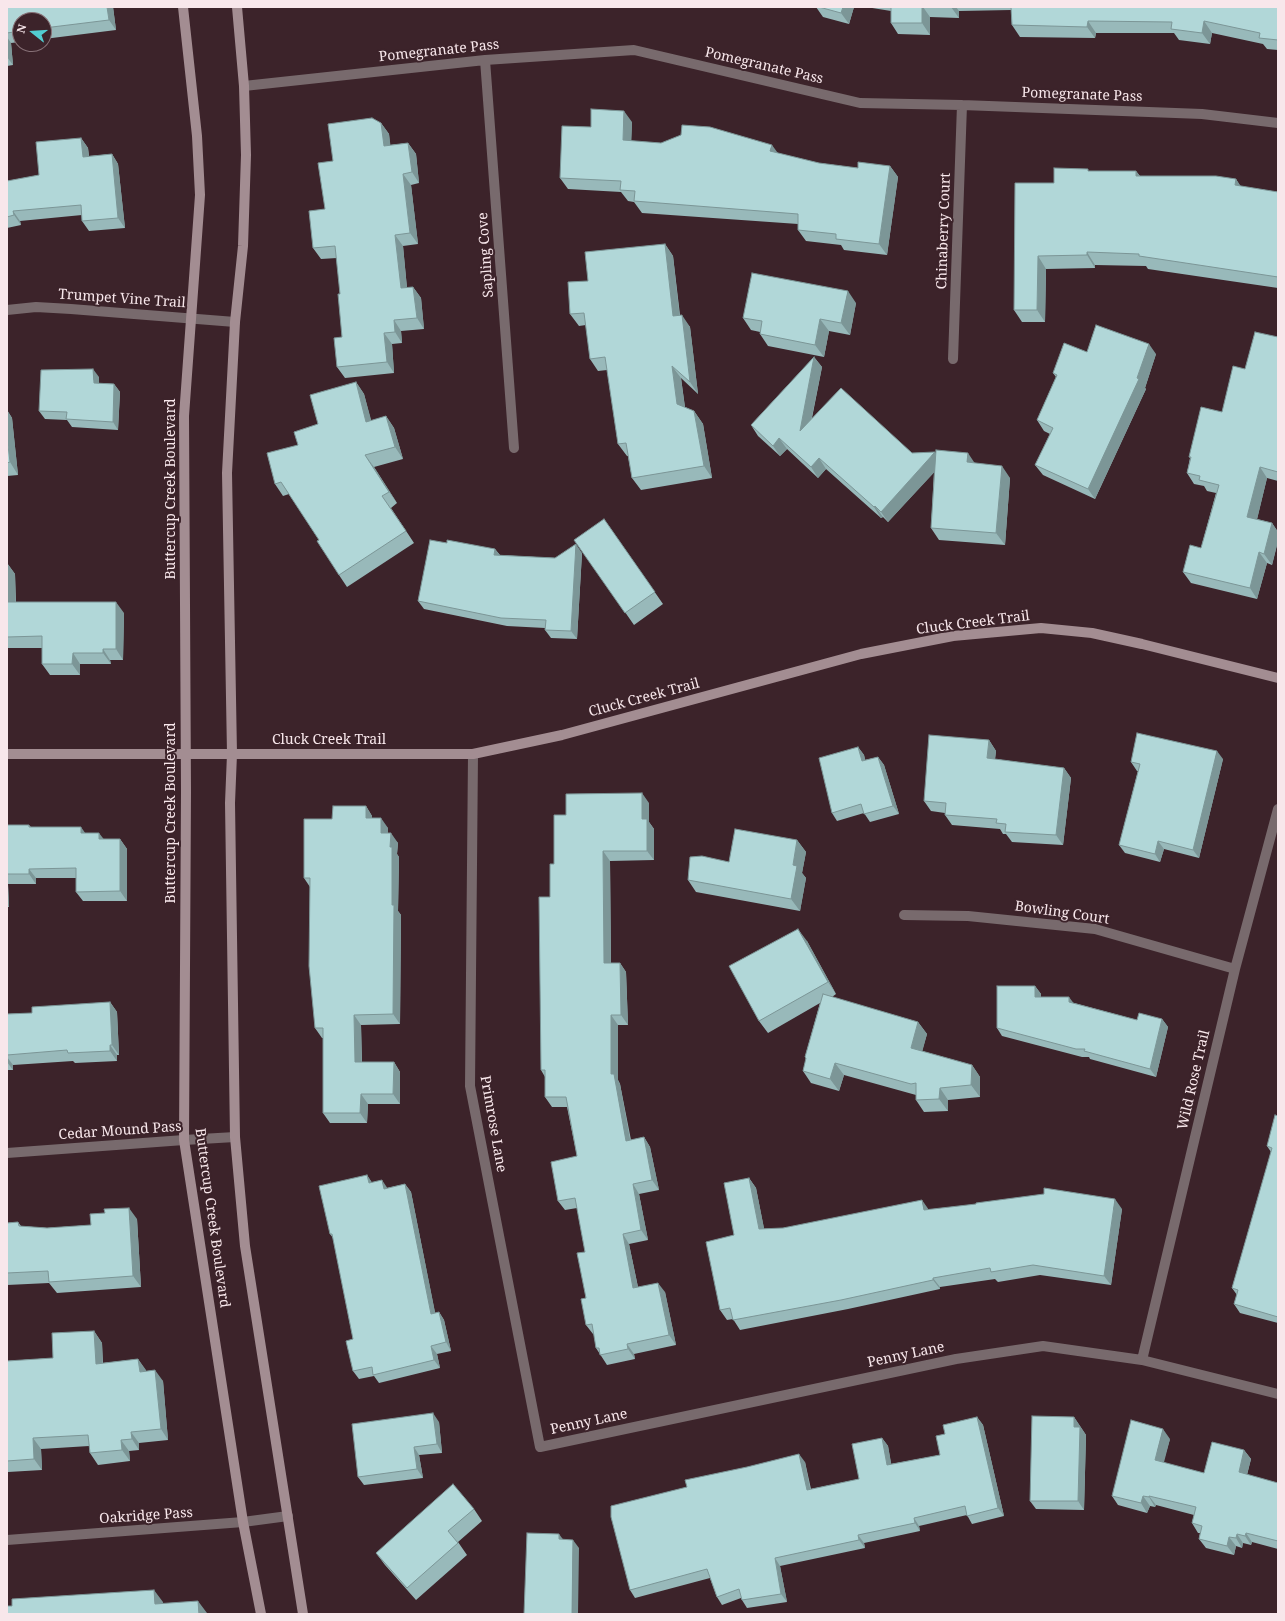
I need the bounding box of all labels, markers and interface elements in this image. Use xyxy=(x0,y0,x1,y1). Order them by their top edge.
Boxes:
north arrow xyxy=(12,12,52,52)
text: N xyxy=(13,22,29,35)
street label: Pomegranate Pass xyxy=(378,36,500,66)
street label: Pomegranate Pass xyxy=(703,44,825,88)
street label: Pomegranate Pass xyxy=(1021,84,1143,106)
street label: Chinaberry Court xyxy=(934,172,954,290)
street label: Sapling Cove xyxy=(475,212,497,298)
street label: Trumpet Vine Trail xyxy=(58,286,186,312)
street label: Buttercup Creek Boulevard xyxy=(163,398,179,580)
street label: Cluck Creek Trail xyxy=(915,608,1031,638)
street label: Cluck Creek Trail xyxy=(587,675,701,721)
street label: Buttercup Creek Boulevard xyxy=(163,722,179,904)
street label: Cluck Creek Trail xyxy=(272,732,386,748)
street label: Bowling Court xyxy=(1014,898,1110,928)
street label: Wild Rose Trail xyxy=(1174,1028,1214,1132)
street label: Primrose Lane xyxy=(476,1074,510,1174)
street label: Cedar Mound Pass xyxy=(58,1118,182,1144)
street label: Buttercup Creek Boulevard xyxy=(191,1127,233,1309)
street label: Penny Lane xyxy=(866,1339,946,1371)
street label: Penny Lane xyxy=(549,1406,629,1438)
street label: Oakridge Pass xyxy=(99,1504,193,1528)

